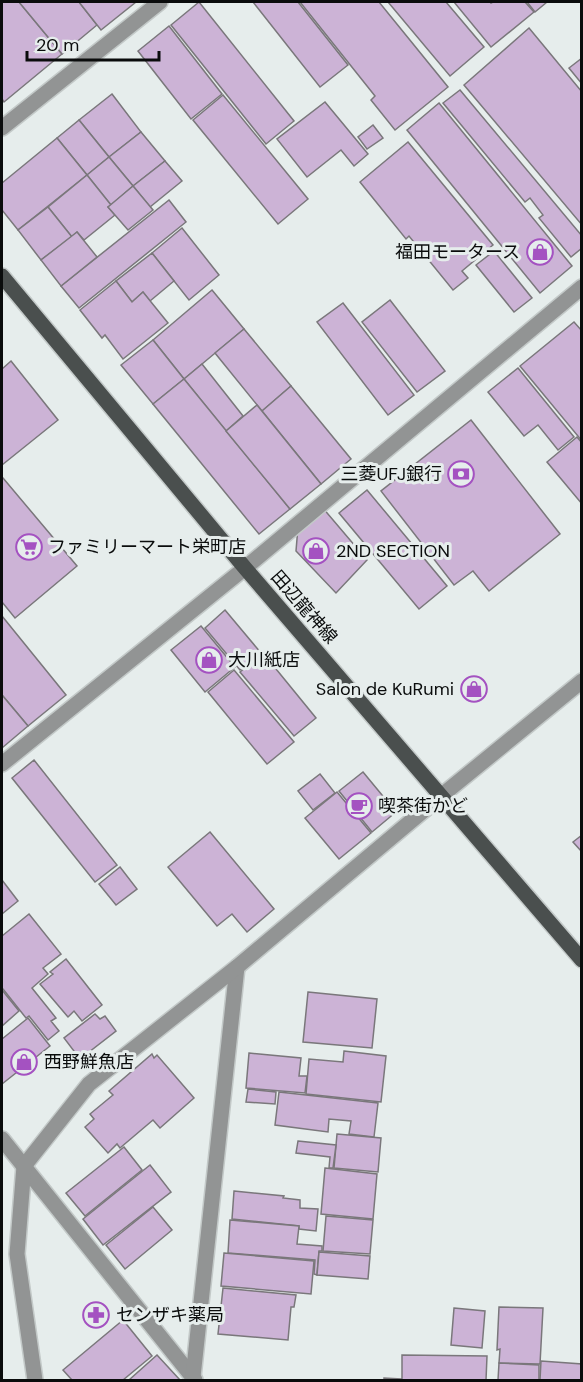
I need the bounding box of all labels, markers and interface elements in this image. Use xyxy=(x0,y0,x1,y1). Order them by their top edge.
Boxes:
scale bar xyxy=(27,24,159,62)
text: 20 m xyxy=(36,33,79,57)
shop icon: 福田モータース xyxy=(525,237,555,267)
place label: 福田モータース xyxy=(395,240,520,264)
bank icon: 三菱UFJ銀行 xyxy=(446,459,476,489)
place label: 三菱UFJ銀行 xyxy=(341,462,442,486)
supermarket icon: ファミリーマート栄町店 xyxy=(14,532,44,562)
place label: ファミリーマート栄町店 xyxy=(48,535,246,559)
shop icon: 2ND SECTION xyxy=(301,536,331,566)
place label: 2ND SECTION xyxy=(336,539,450,563)
street label: 田辺龍神線 xyxy=(265,565,343,649)
shop icon: 大川紙店 xyxy=(194,645,224,675)
place label: 大川紙店 xyxy=(228,648,300,672)
shop icon: Salon de KuRumi xyxy=(459,674,489,704)
place label: Salon de KuRumi xyxy=(316,677,454,701)
cafe icon: 喫茶街かど xyxy=(344,791,374,821)
place label: 喫茶街かど xyxy=(378,794,468,818)
shop icon: 西野鮮魚店 xyxy=(9,1047,39,1077)
place label: 西野鮮魚店 xyxy=(44,1050,134,1074)
pharmacy icon: センザキ薬局 xyxy=(81,1300,111,1330)
place label: センザキ薬局 xyxy=(116,1303,224,1327)

